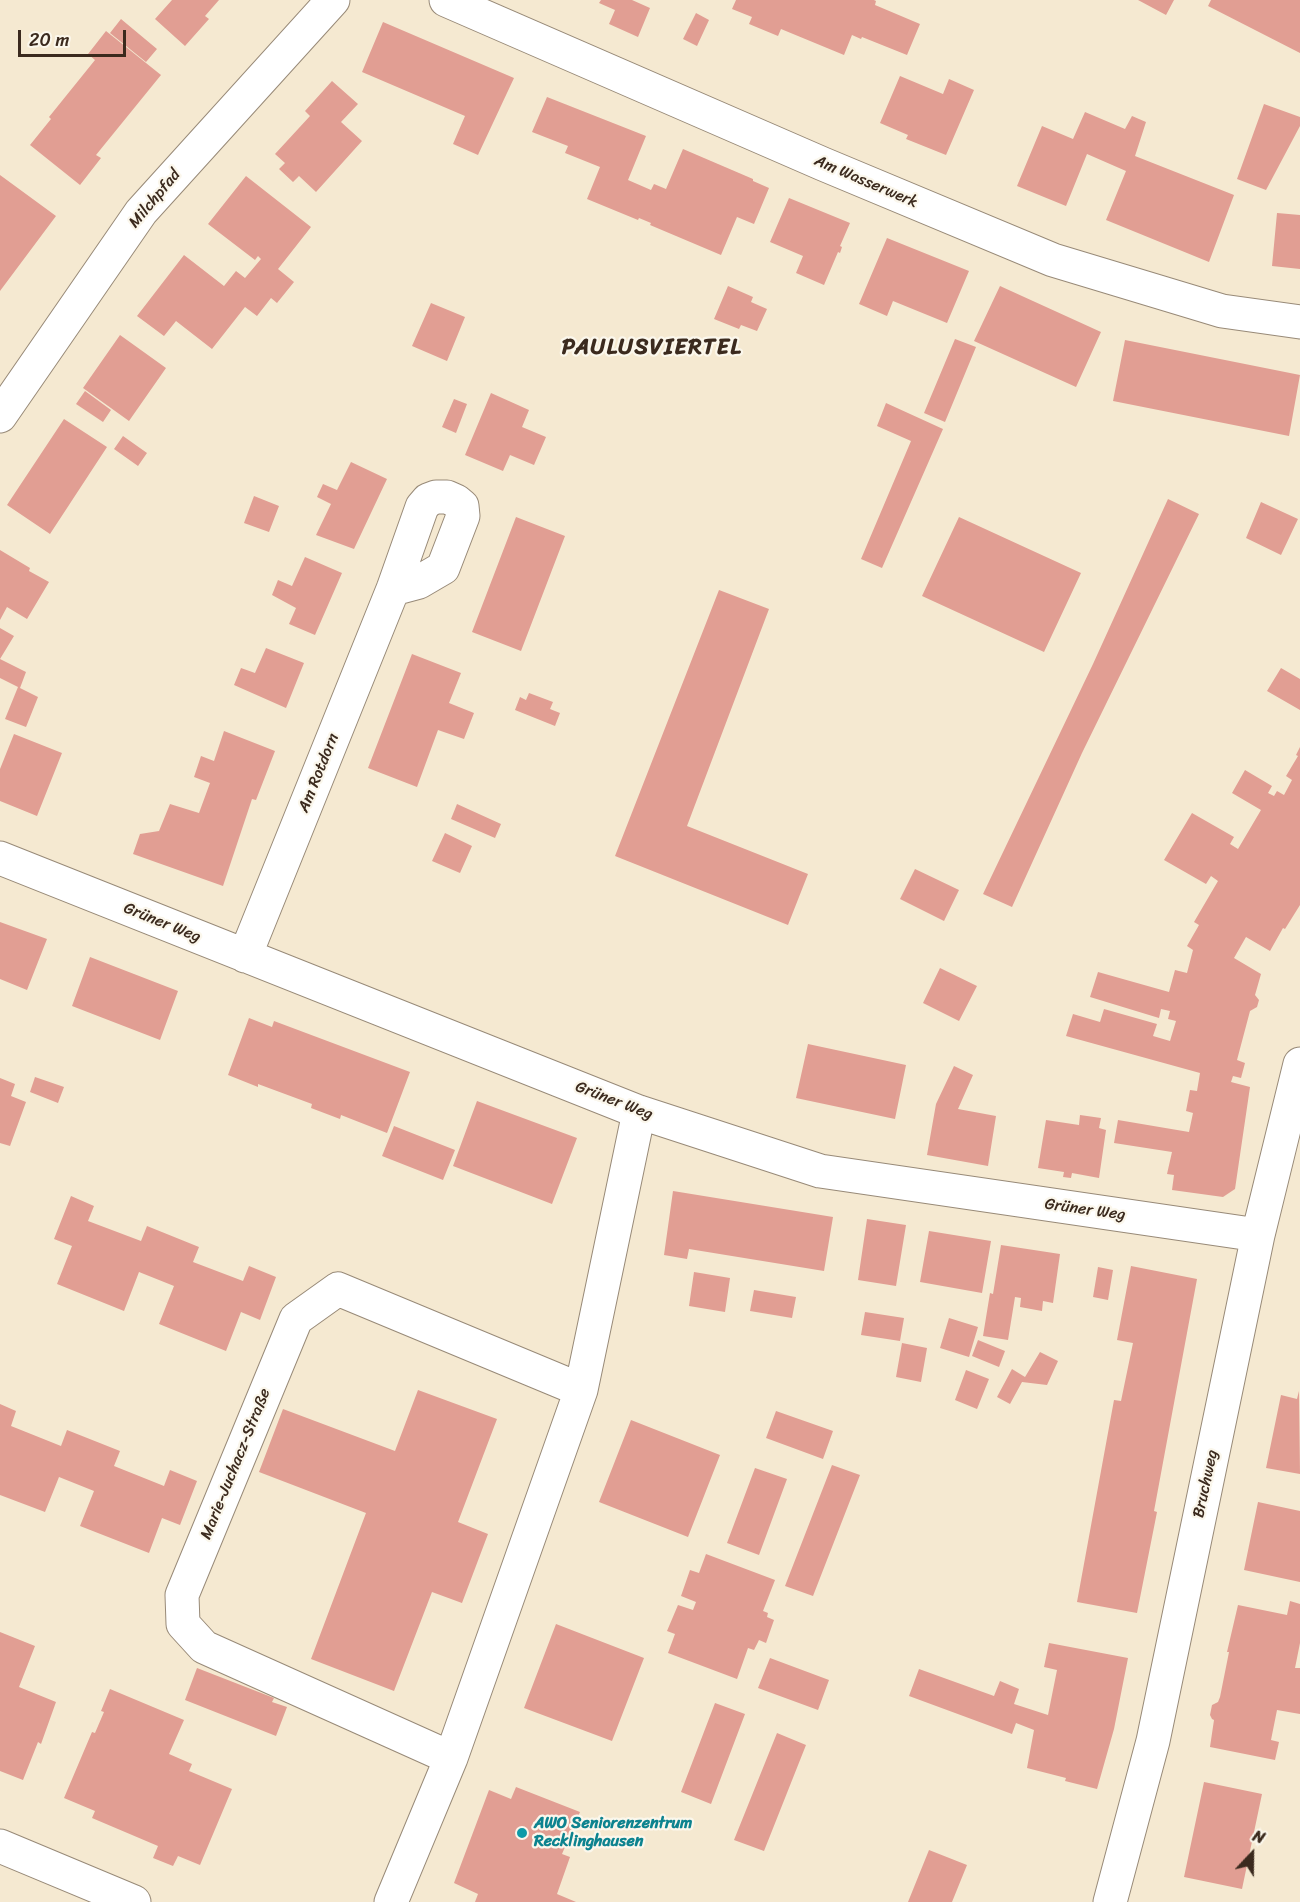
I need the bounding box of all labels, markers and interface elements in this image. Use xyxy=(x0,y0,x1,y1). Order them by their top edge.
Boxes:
scale bar xyxy=(21,18,129,56)
text: 20 m xyxy=(29,24,69,56)
street label: Am Wasserwerk xyxy=(811,152,921,212)
street label: Milchpfad xyxy=(125,166,185,232)
district label: PAULUSVIERTEL xyxy=(564,335,740,361)
street label: Am Rotdorn xyxy=(294,731,344,815)
street label: Grüner Weg xyxy=(121,899,203,947)
street label: Grüner Weg xyxy=(573,1077,655,1125)
street label: Grüner Weg xyxy=(1043,1195,1127,1225)
street label: Marie-Juchacz-Straße xyxy=(197,1386,275,1542)
street label: Bruchweg xyxy=(1189,1448,1223,1520)
place label: AWO Seniorenzentrum Recklinghausen xyxy=(534,1814,692,1852)
text: N xyxy=(1248,1821,1270,1852)
north arrow xyxy=(1222,1824,1282,1884)
marker: AWO Seniorenzentrum Recklinghausen xyxy=(515,1826,529,1840)

